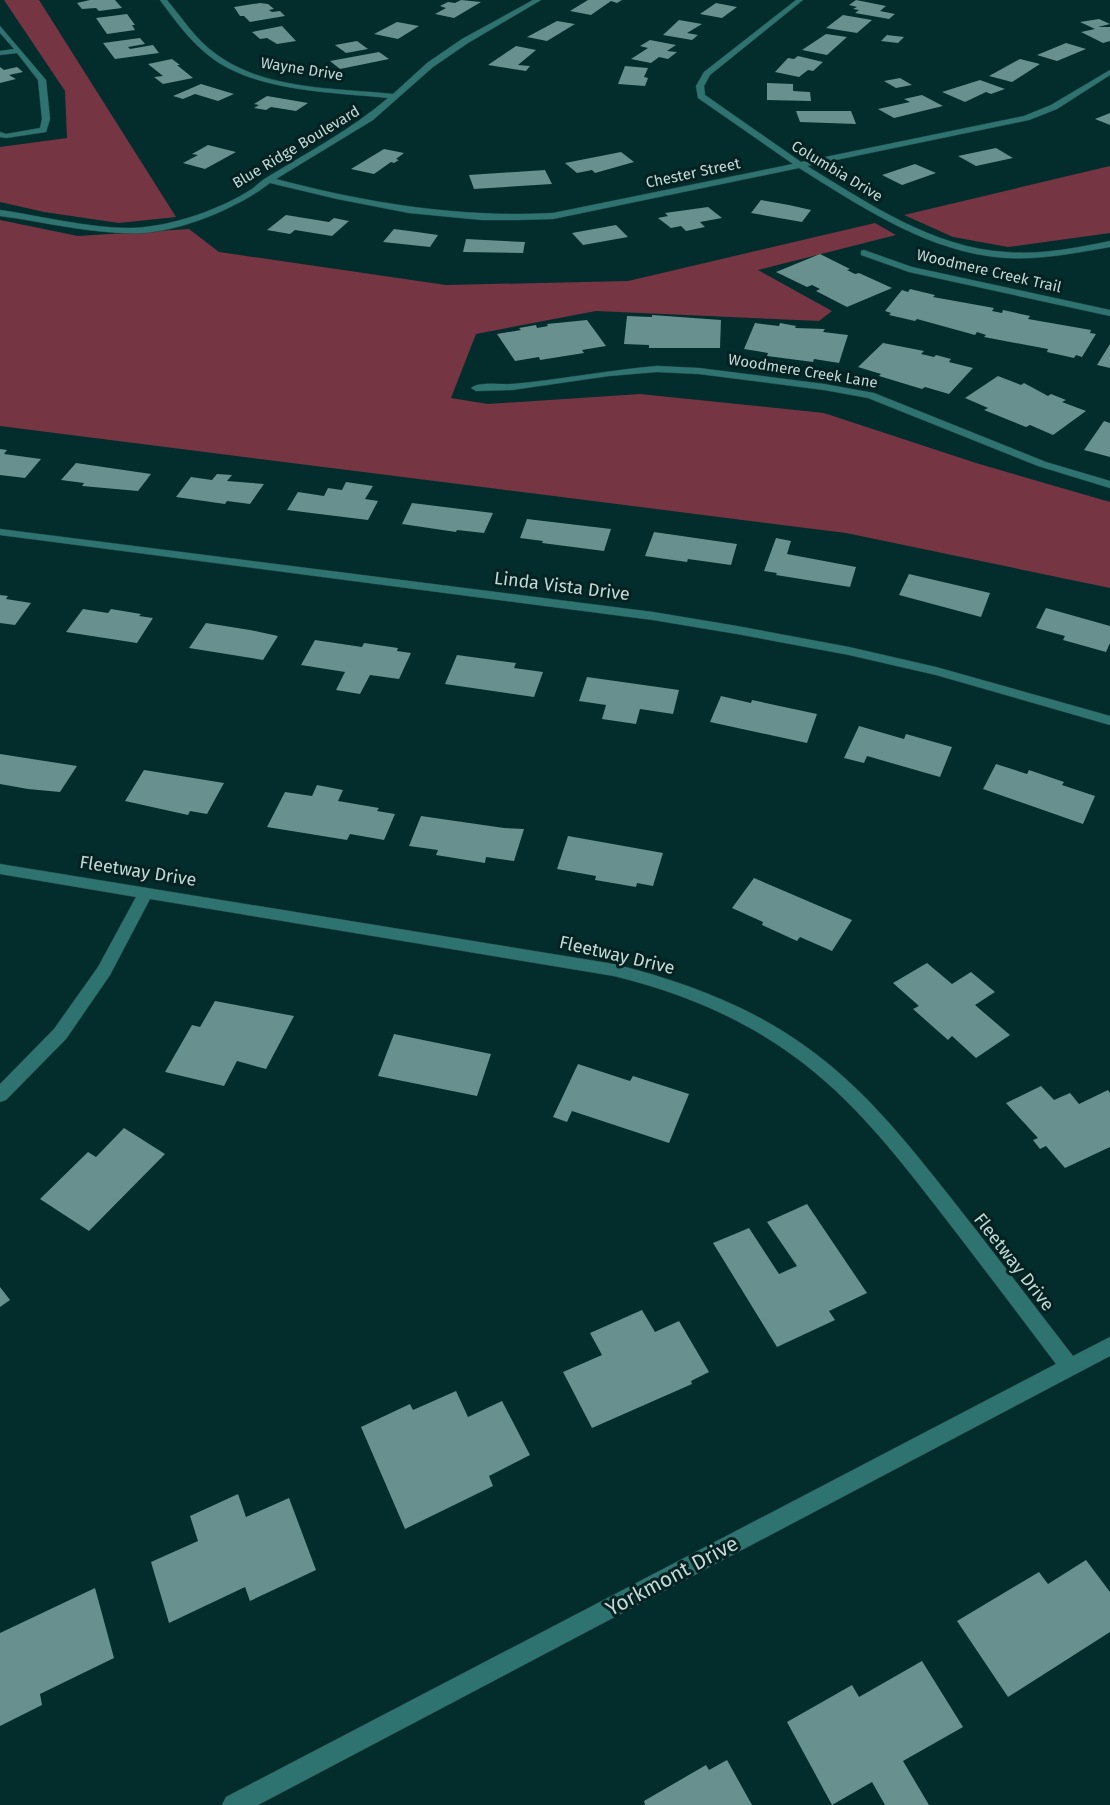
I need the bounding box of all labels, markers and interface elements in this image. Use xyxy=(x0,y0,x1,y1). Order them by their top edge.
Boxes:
street label: Wayne Drive xyxy=(259,54,345,84)
street label: Blue Ridge Boulevard xyxy=(229,102,363,192)
street label: Columbia Drive xyxy=(788,137,886,205)
street label: Chester Street xyxy=(644,154,742,192)
street label: Woodmere Creek Trail xyxy=(915,246,1064,297)
street label: Woodmere Creek Lane xyxy=(727,350,879,392)
street label: Linda Vista Drive xyxy=(493,567,631,605)
street label: Fleetway Drive xyxy=(78,851,198,891)
street label: Fleetway Drive xyxy=(557,931,677,979)
street label: Fleetway Drive xyxy=(969,1209,1059,1315)
street label: Yorkmont Drive xyxy=(601,1530,743,1622)

